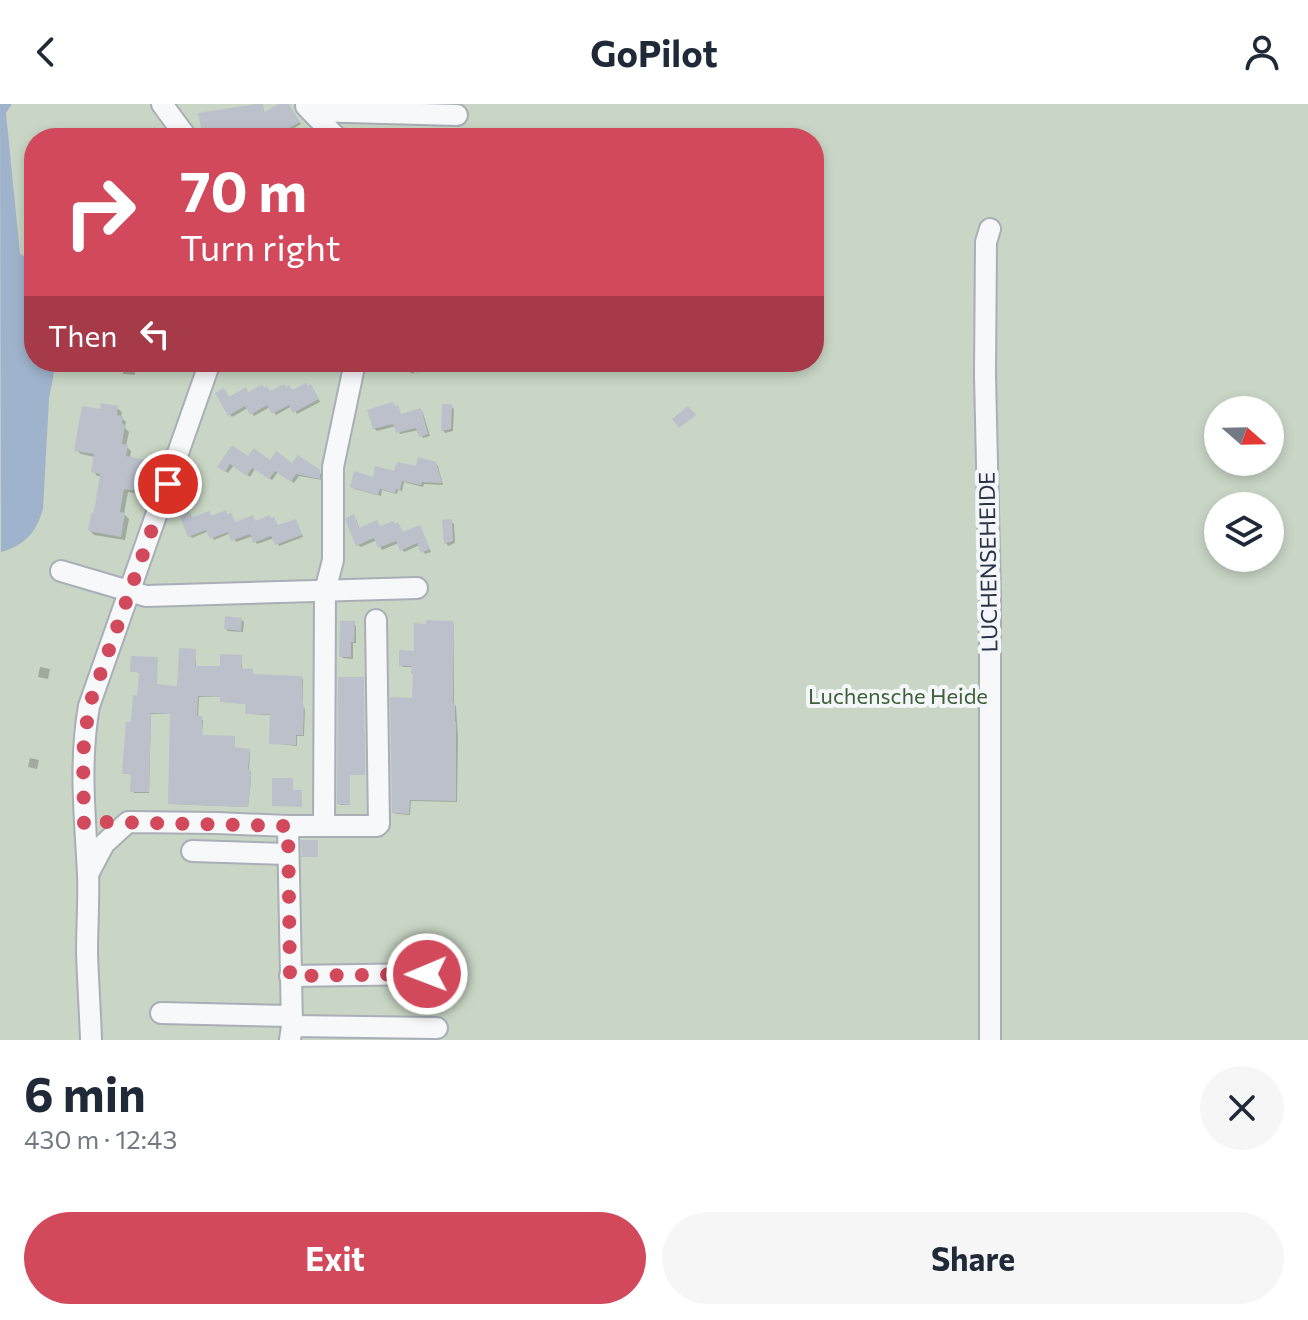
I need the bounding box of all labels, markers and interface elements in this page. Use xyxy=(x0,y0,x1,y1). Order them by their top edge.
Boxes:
icon: back xyxy=(24,30,68,74)
text: GoPilot xyxy=(590,30,718,74)
icon: person xyxy=(1240,30,1284,74)
text: 70 m xyxy=(180,155,307,224)
icon: right xyxy=(48,160,152,264)
text: Turn right xyxy=(180,224,341,268)
icon: left xyxy=(133,312,177,356)
text: Then xyxy=(48,316,117,353)
north arrow xyxy=(1204,396,1284,476)
map controls xyxy=(1204,396,1284,572)
pin xyxy=(134,450,202,518)
icon: arrive xyxy=(146,462,190,506)
street label: LUCHENSEHEIDE xyxy=(972,471,1003,653)
button: layers xyxy=(1204,492,1284,572)
park label: Luchensche Heide xyxy=(808,682,988,709)
position arrow xyxy=(385,932,469,1016)
text: 6 min xyxy=(24,1063,146,1122)
button: close xyxy=(1200,1066,1284,1150)
text: 430 m · 12:43 xyxy=(24,1123,177,1154)
button: Exit xyxy=(24,1212,646,1304)
button: Share xyxy=(662,1212,1284,1304)

